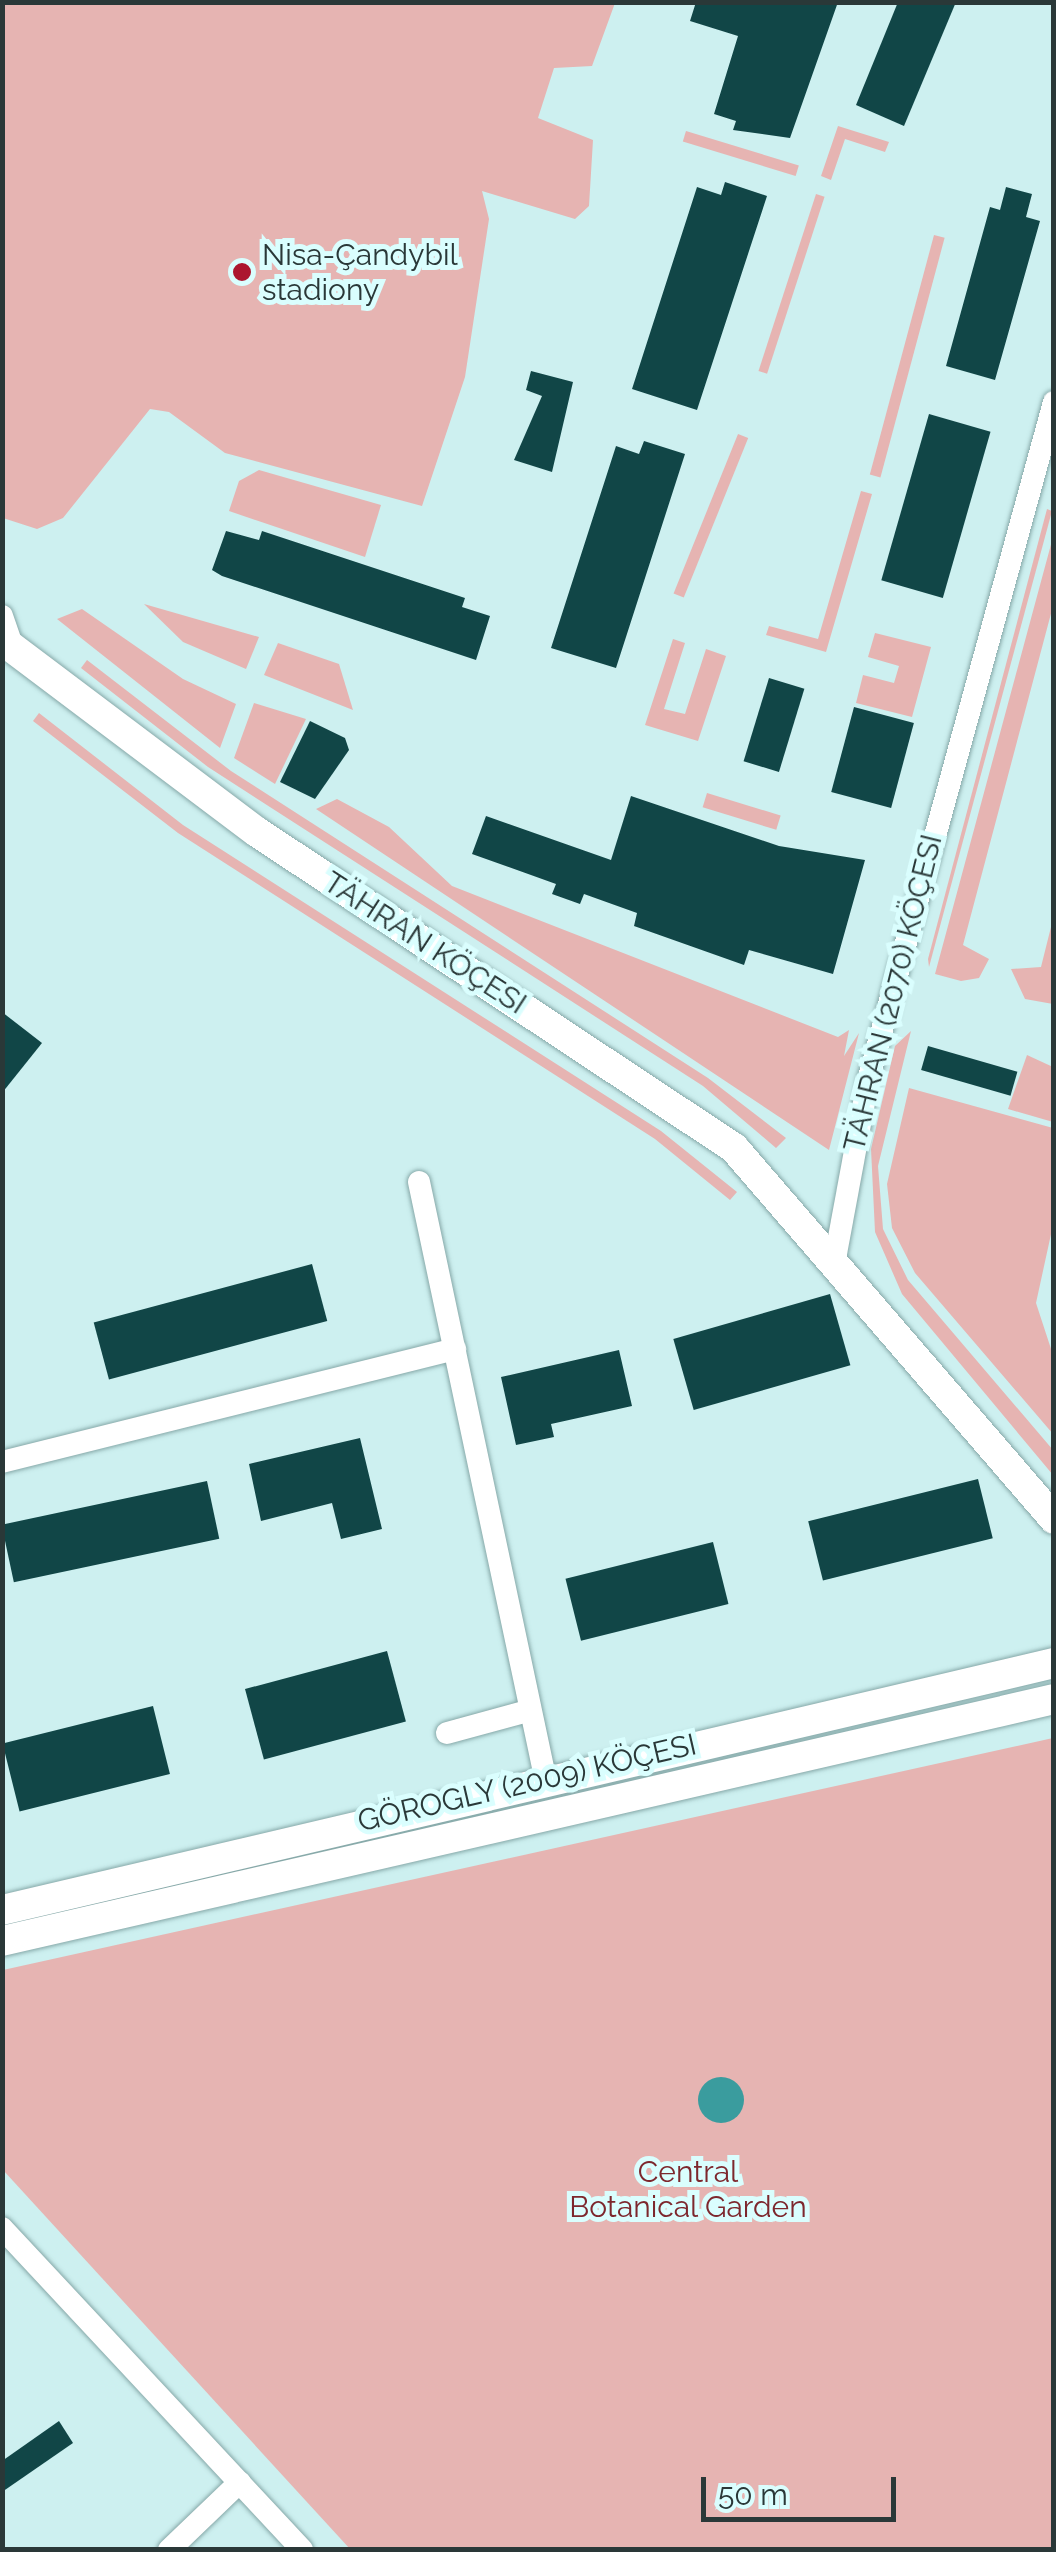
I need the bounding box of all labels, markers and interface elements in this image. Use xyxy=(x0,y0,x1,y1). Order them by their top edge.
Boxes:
place label: Nisa-Çandybil stadiony xyxy=(262,237,458,308)
marker: Nisa-Çandybil stadiony xyxy=(231,261,253,283)
street label: TÄHRAN (2070) KÖÇESI xyxy=(836,831,950,1155)
street label: TÄHRAN KÖÇESI xyxy=(317,864,533,1022)
street label: GÖROGLY (2009) KÖÇESI xyxy=(354,1726,700,1840)
park label: Central Botanical Garden xyxy=(569,2154,807,2224)
scale bar xyxy=(706,2457,901,2519)
text: 50 m xyxy=(718,2477,788,2512)

